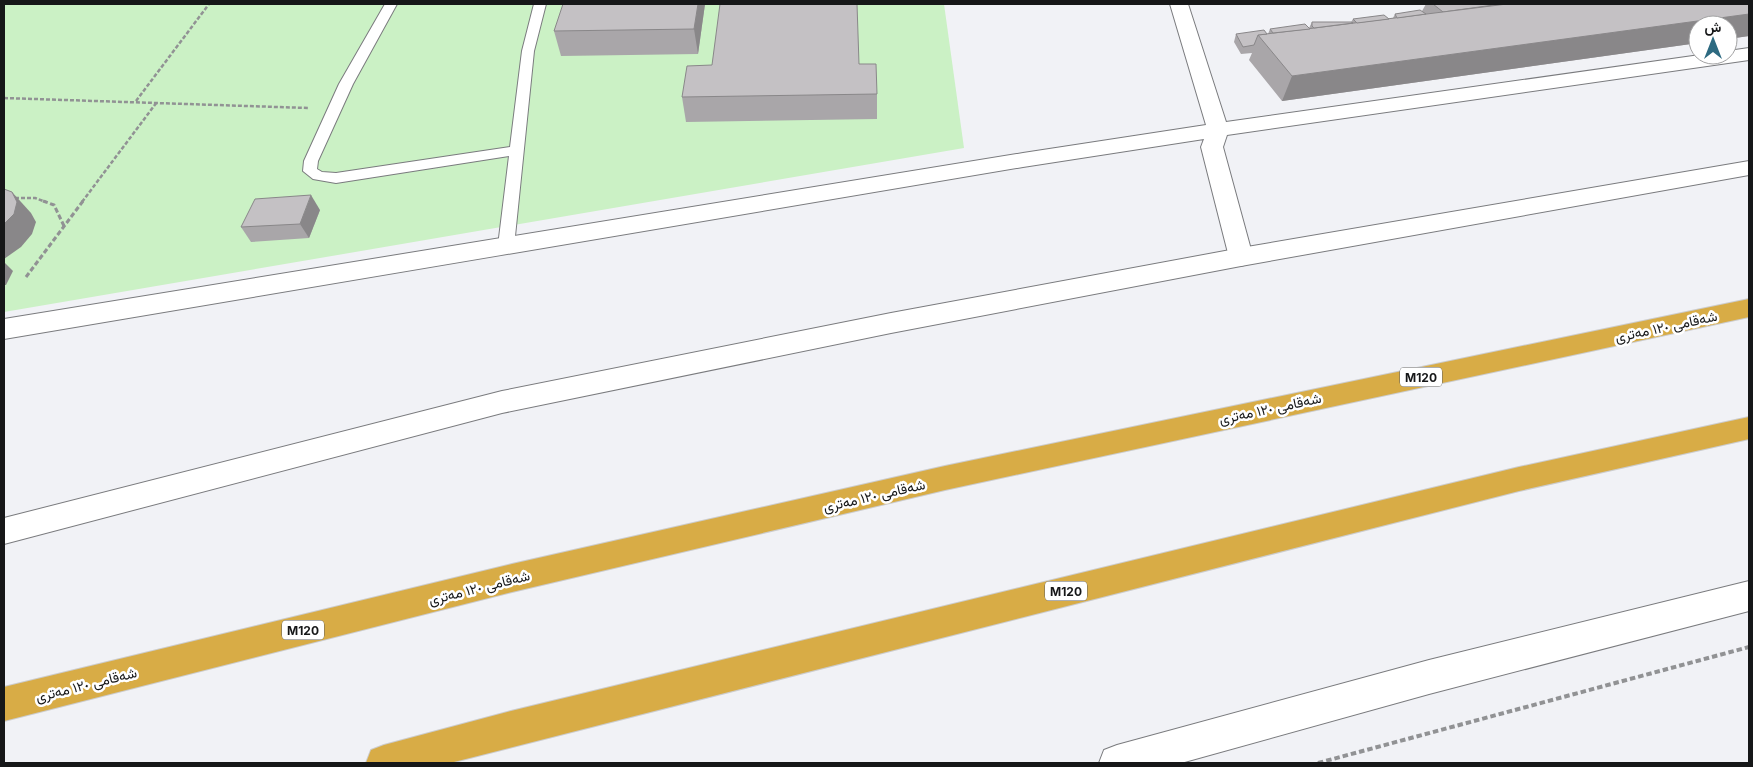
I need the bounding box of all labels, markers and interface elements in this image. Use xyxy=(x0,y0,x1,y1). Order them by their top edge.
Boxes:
north arrow xyxy=(1688,15,1738,65)
text: ش xyxy=(1705,18,1722,36)
street label: شەقامی ١٢٠ مەتری xyxy=(1613,307,1719,346)
road number: M120 xyxy=(1400,368,1442,387)
street label: شەقامی ١٢٠ مەتری xyxy=(1217,389,1323,428)
street label: شەقامی ١٢٠ مەتری xyxy=(821,475,927,516)
street label: شەقامی ١٢٠ مەتری xyxy=(426,566,532,609)
road number: M120 xyxy=(1045,582,1087,600)
road number: M120 xyxy=(282,620,324,640)
street label: شەقامی ١٢٠ مەتری xyxy=(33,663,139,706)

